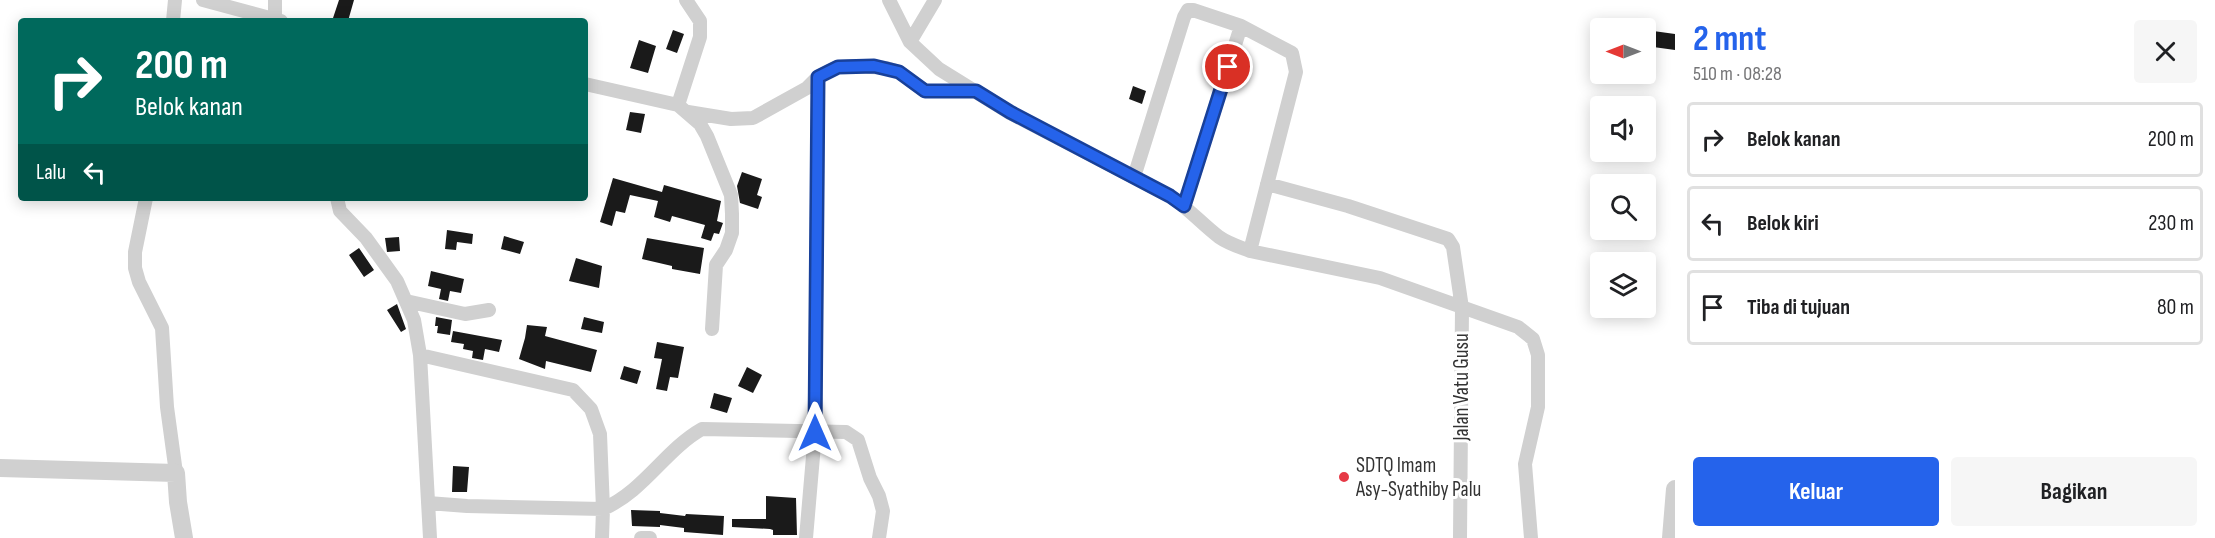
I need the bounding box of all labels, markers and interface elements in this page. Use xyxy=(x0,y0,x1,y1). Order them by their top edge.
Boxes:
north arrow xyxy=(1590,18,1656,84)
map controls xyxy=(1590,18,1656,318)
text: 2 mnt xyxy=(1693,18,1766,61)
button: close xyxy=(2134,20,2197,83)
text: 200 m xyxy=(135,40,228,91)
pin xyxy=(1202,41,1253,92)
icon: right xyxy=(36,42,114,120)
icon: arrive xyxy=(1211,50,1244,83)
text: 510 m · 08:28 xyxy=(1693,62,1782,86)
text: Belok kanan xyxy=(135,91,243,123)
button: sound xyxy=(1590,96,1656,162)
icon: right xyxy=(1696,123,1729,156)
text: Belok kanan xyxy=(1747,126,1840,153)
text: 200 m xyxy=(2148,126,2194,153)
icon: left xyxy=(78,156,111,189)
text: Lalu xyxy=(36,159,66,186)
button: search xyxy=(1590,174,1656,240)
icon: left xyxy=(1696,207,1729,240)
text: Belok kiri xyxy=(1747,210,1819,237)
text: 230 m xyxy=(2148,210,2194,237)
button: layers xyxy=(1590,252,1656,318)
icon: arrive xyxy=(1696,291,1729,324)
text: Tiba di tujuan xyxy=(1747,294,1850,321)
text: 80 m xyxy=(2157,294,2194,321)
street label: Jalan Vatu Gusu xyxy=(1449,333,1474,442)
position arrow xyxy=(783,401,847,465)
place label: SDTQ Imam Asy-Syathiby Palu xyxy=(1355,453,1481,502)
button: Keluar xyxy=(1693,457,1939,526)
button: Bagikan xyxy=(1951,457,2197,526)
marker: SDTQ Imam Asy-Syathiby Palu xyxy=(1337,470,1351,484)

